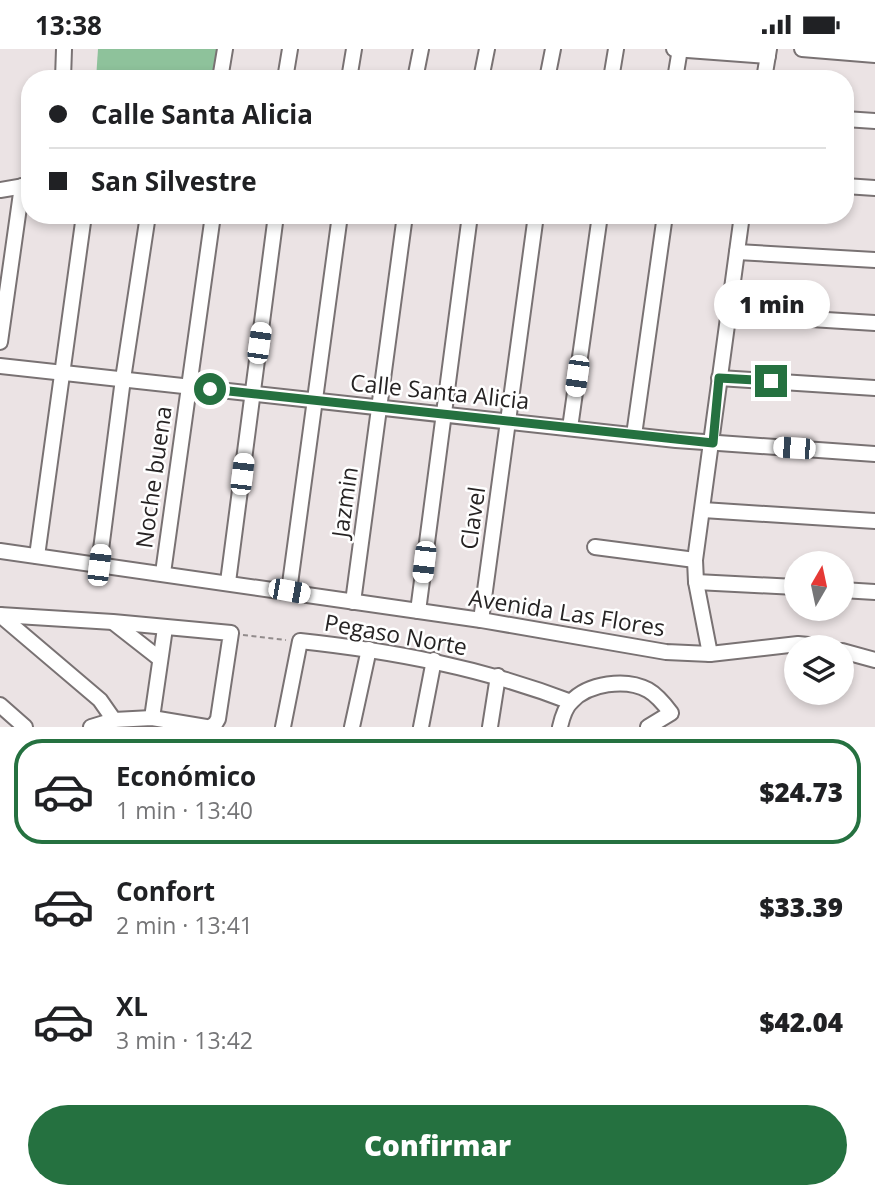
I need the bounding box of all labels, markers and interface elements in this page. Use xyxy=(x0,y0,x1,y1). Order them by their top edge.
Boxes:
text: 13:38 xyxy=(35,7,102,43)
text: Calle Santa Alicia xyxy=(91,96,313,132)
text: San Silvestre xyxy=(91,163,257,199)
callout: 1 min xyxy=(713,279,829,329)
text: 1 min xyxy=(739,288,805,320)
car xyxy=(246,321,273,365)
car xyxy=(564,354,591,398)
route end xyxy=(755,365,787,397)
street label: Calle Santa Alicia xyxy=(349,366,531,416)
route start xyxy=(194,373,226,405)
street label: Noche buena xyxy=(127,404,179,550)
car xyxy=(773,436,816,460)
car xyxy=(230,452,255,496)
street label: Jazmin xyxy=(323,465,365,541)
street label: Clavel xyxy=(452,484,492,552)
car xyxy=(412,540,437,584)
car xyxy=(87,543,112,587)
north arrow xyxy=(784,551,854,621)
map controls xyxy=(784,551,854,705)
car xyxy=(267,577,312,605)
street label: Avenida Las Flores xyxy=(467,581,667,643)
street label: Pegaso Norte xyxy=(322,606,470,662)
button: layers xyxy=(784,635,854,705)
text: Económico xyxy=(116,758,256,794)
icon: car xyxy=(32,760,95,823)
text: $24.73 xyxy=(760,774,843,810)
text: 1 min · 13:40 xyxy=(116,794,253,826)
text: Confort xyxy=(116,873,215,909)
icon: car xyxy=(32,875,95,938)
text: $33.39 xyxy=(760,889,843,925)
text: 2 min · 13:41 xyxy=(116,909,253,941)
text: XL xyxy=(116,988,148,1024)
icon: car xyxy=(32,990,95,1053)
text: $42.04 xyxy=(760,1004,843,1040)
text: 3 min · 13:42 xyxy=(116,1024,253,1056)
button: Confirmar xyxy=(28,1105,847,1185)

